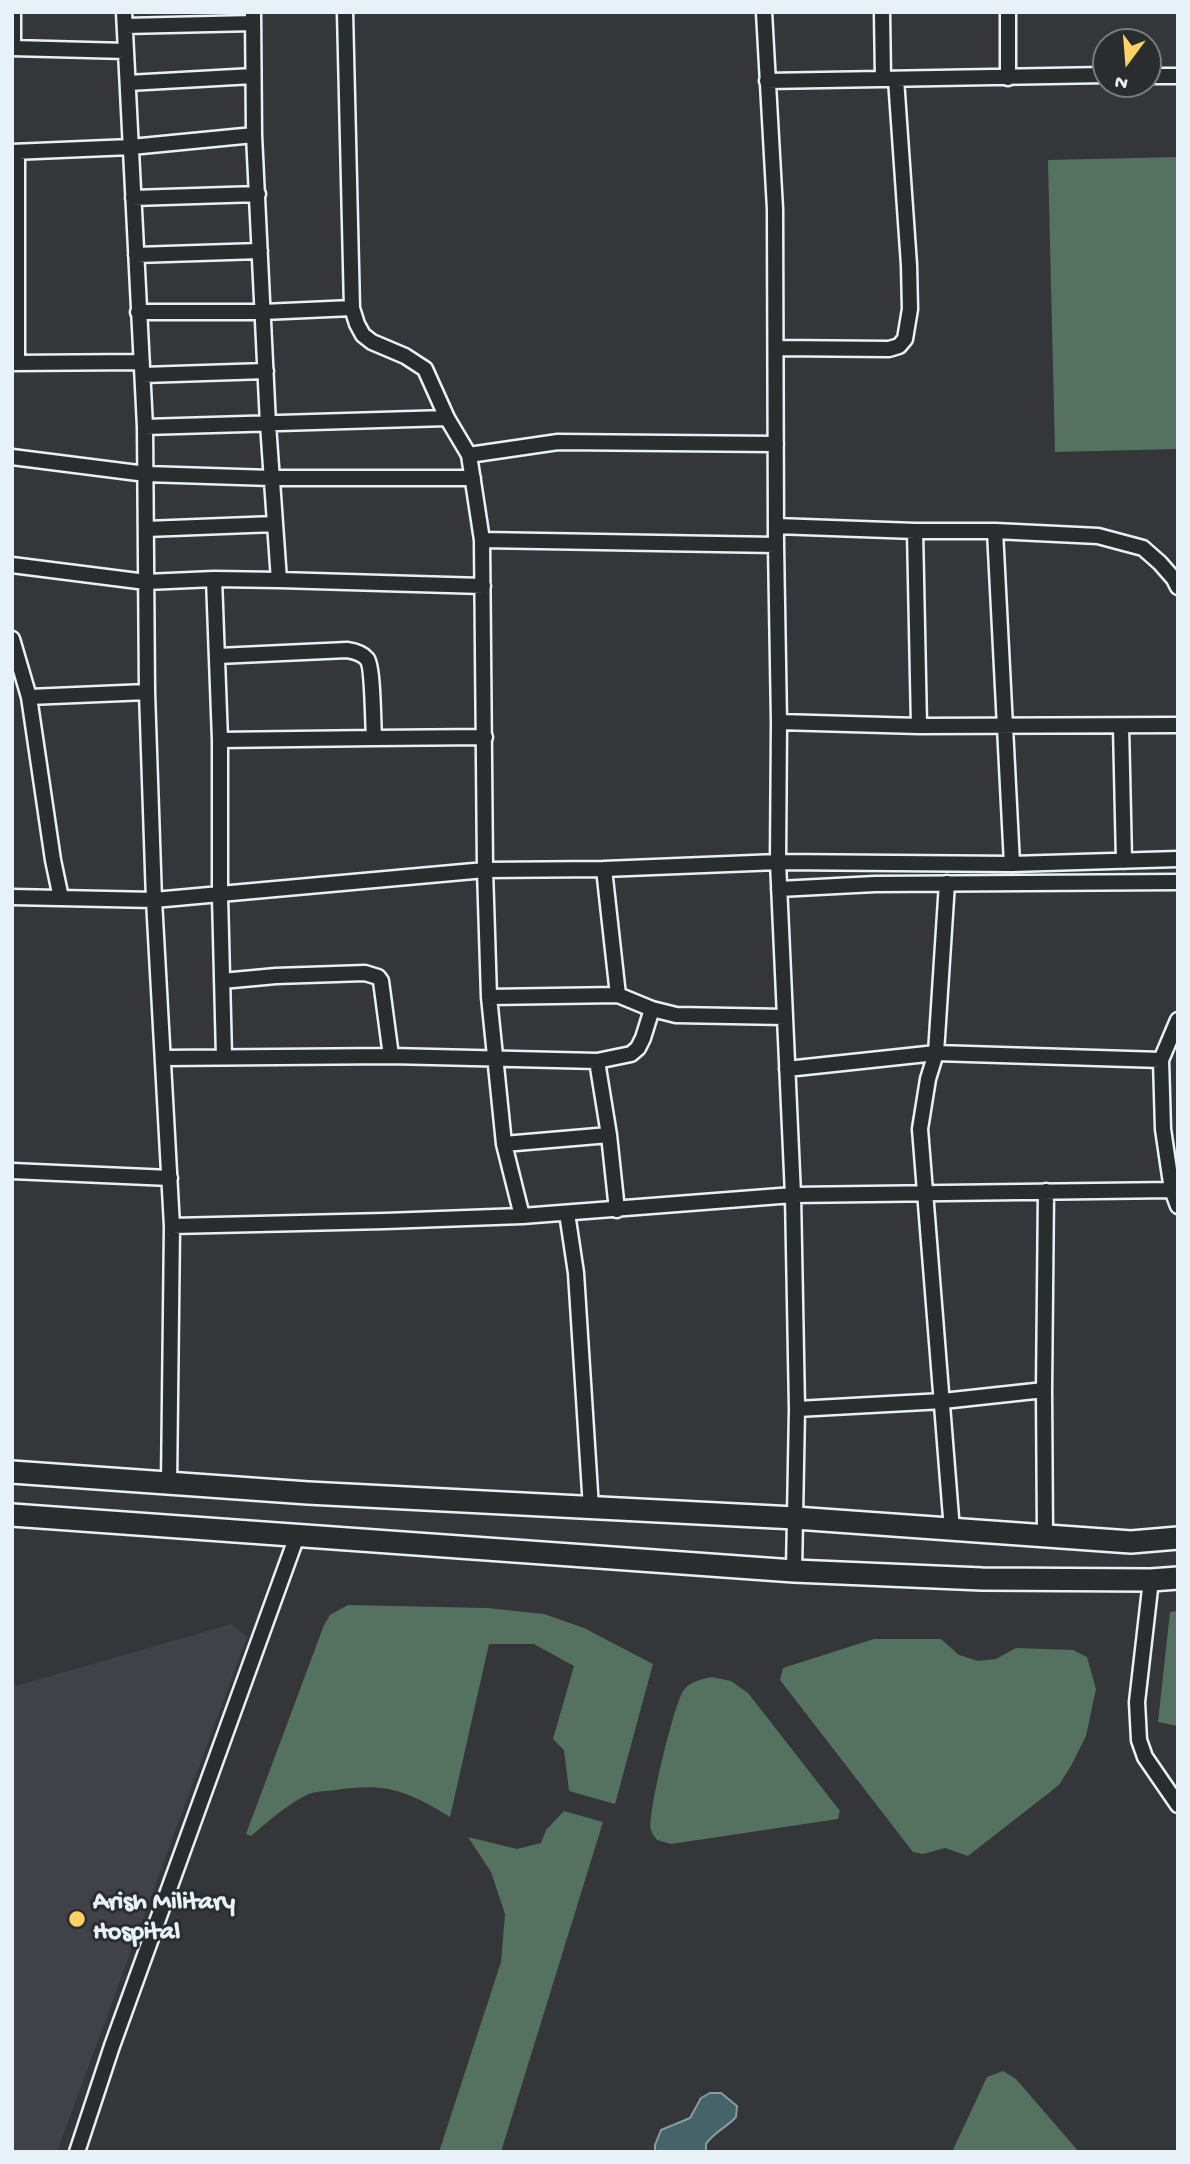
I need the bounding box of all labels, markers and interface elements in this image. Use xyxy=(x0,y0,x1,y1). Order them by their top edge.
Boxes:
north arrow xyxy=(1092,28,1162,98)
text: N xyxy=(1112,69,1131,95)
place label: Arish Military Hospital xyxy=(93,1888,235,1950)
marker: Arish Military Hospital xyxy=(67,1909,87,1929)

